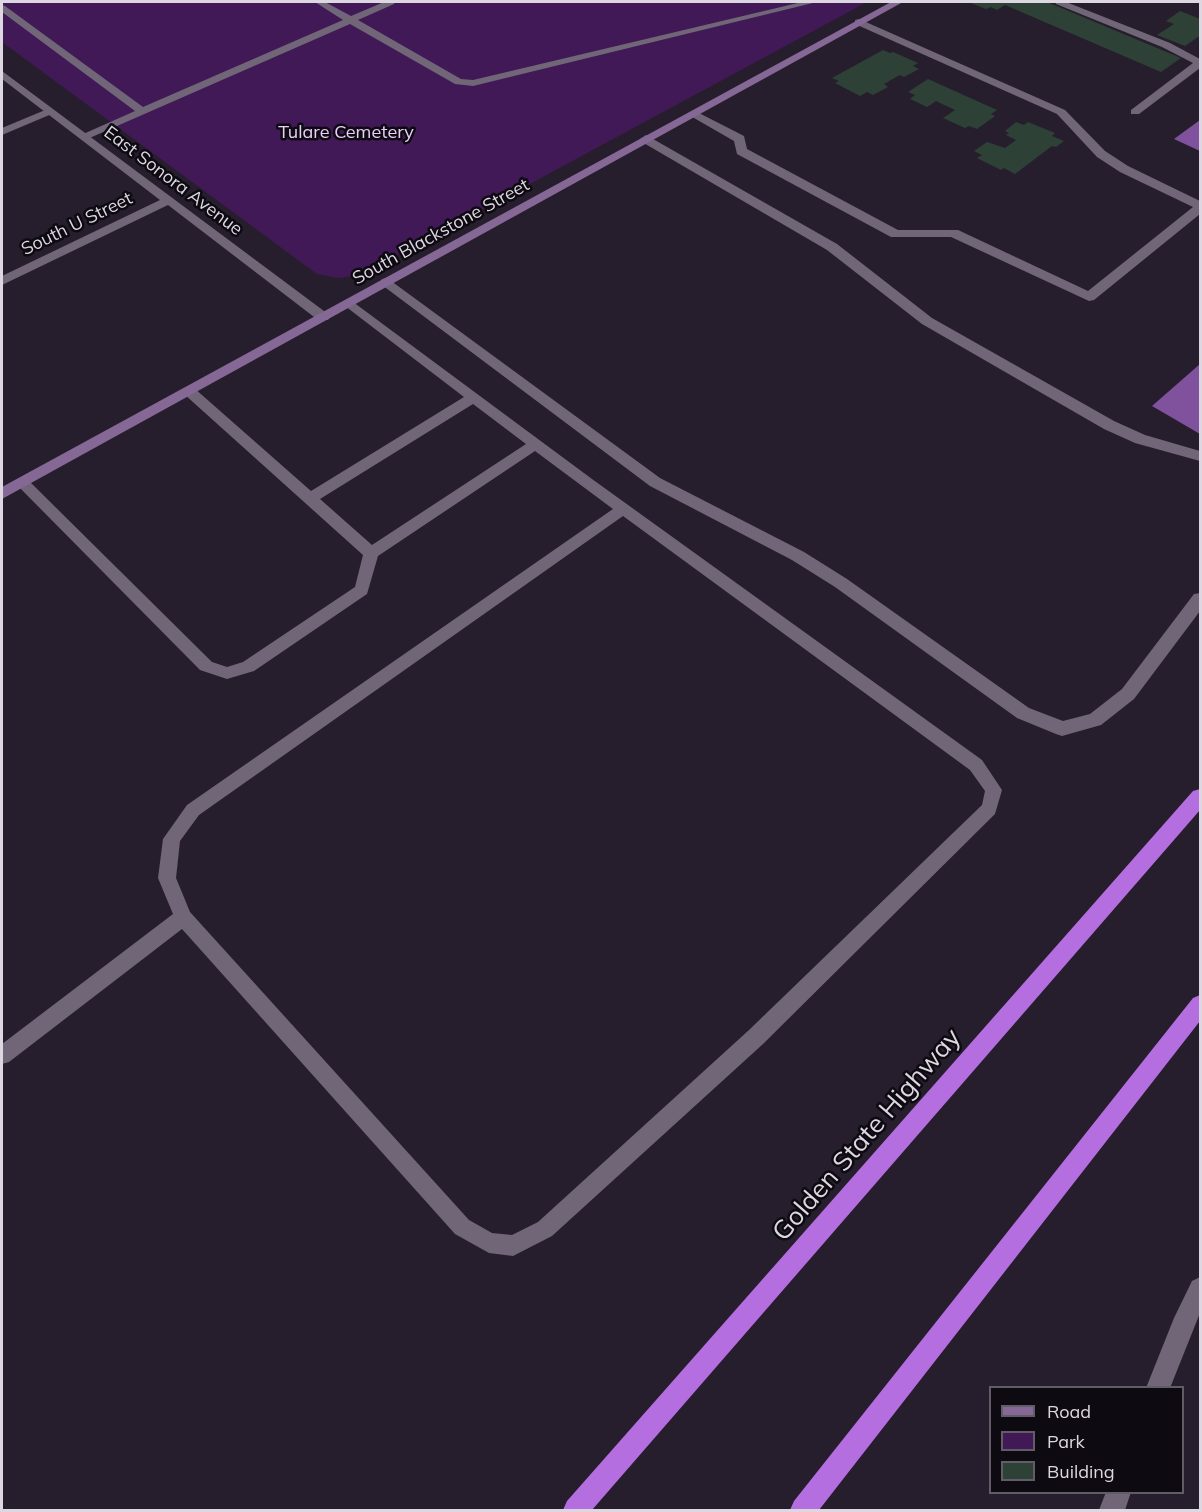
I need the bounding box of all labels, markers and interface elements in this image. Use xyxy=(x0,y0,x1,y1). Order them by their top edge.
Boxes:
street label: East Sonora Avenue xyxy=(99,122,247,240)
park label: Tulare Cemetery xyxy=(278,122,414,144)
street label: South Blackstone Street xyxy=(349,174,533,290)
street label: South U Street xyxy=(18,188,136,260)
street label: Golden State Highway xyxy=(766,1022,968,1248)
legend xyxy=(989,1386,1184,1494)
text: Road xyxy=(1047,1400,1091,1423)
text: Park xyxy=(1047,1430,1085,1453)
text: Building xyxy=(1047,1460,1115,1483)

